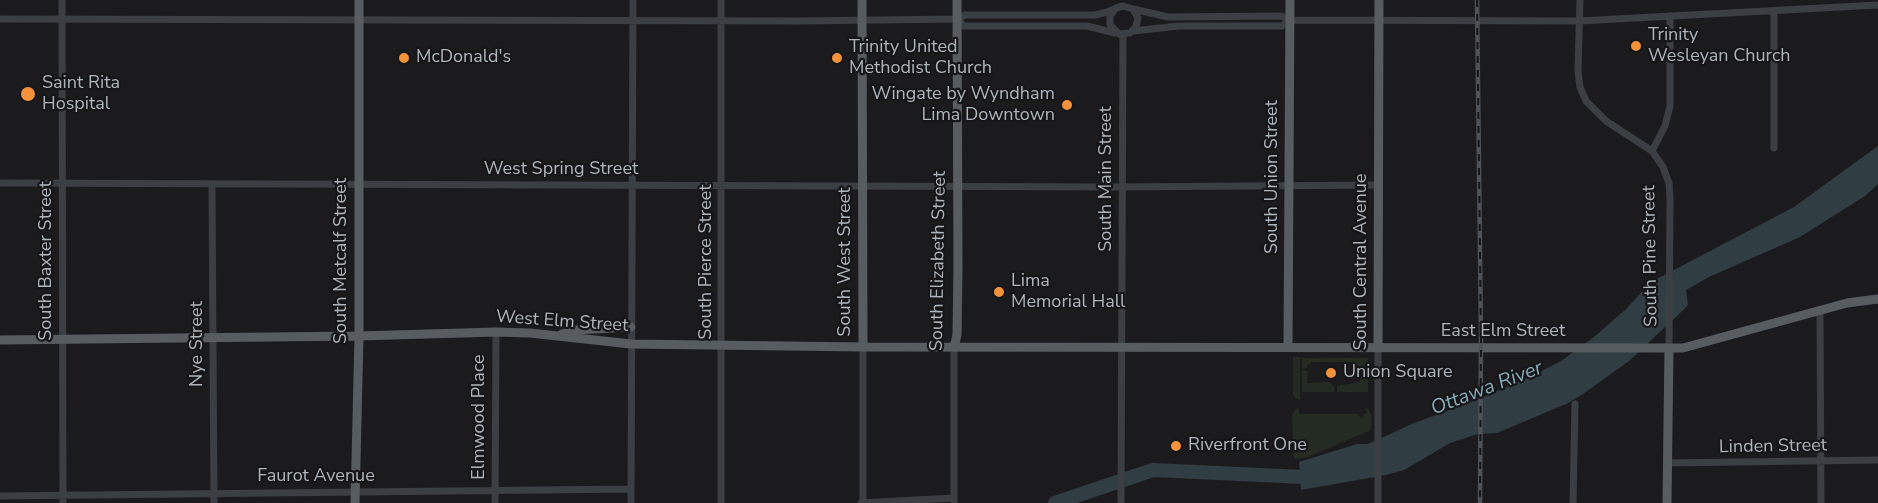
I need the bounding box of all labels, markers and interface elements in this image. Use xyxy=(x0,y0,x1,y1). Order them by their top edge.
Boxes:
place label: Trinity Wesleyan Church xyxy=(1648,25,1790,68)
place label: Trinity United Methodist Church xyxy=(849,37,992,80)
marker: Trinity Wesleyan Church xyxy=(1629,39,1643,53)
place label: McDonald's xyxy=(416,47,511,69)
marker: McDonald's xyxy=(397,51,411,65)
marker: Trinity United Methodist Church xyxy=(830,51,844,65)
place label: Saint Rita Hospital xyxy=(42,73,120,116)
place label: Wingate by Wyndham Lima Downtown xyxy=(872,84,1055,127)
marker: Saint Rita Hospital xyxy=(19,85,37,103)
marker: Wingate by Wyndham Lima Downtown xyxy=(1060,98,1074,112)
street label: South Union Street xyxy=(1262,100,1284,254)
street label: South Main Street xyxy=(1096,106,1118,252)
street label: West Spring Street xyxy=(484,159,638,181)
street label: South Elizabeth Street xyxy=(927,171,951,351)
street label: South Central Avenue xyxy=(1351,173,1373,351)
street label: South Metcalf Street xyxy=(331,178,353,344)
street label: South Baxter Street xyxy=(36,181,58,341)
street label: South Pierce Street xyxy=(696,184,718,340)
street label: South Pine Street xyxy=(1639,185,1663,327)
street label: South West Street xyxy=(835,187,857,337)
place label: Lima Memorial Hall xyxy=(1011,271,1125,314)
marker: Lima Memorial Hall xyxy=(992,285,1006,299)
street label: Nye Street xyxy=(187,301,209,387)
street label: West Elm Street xyxy=(495,307,629,337)
street label: East Elm Street xyxy=(1441,321,1565,343)
street label: Elmwood Place xyxy=(469,354,491,480)
water label: Ottawa River xyxy=(1428,357,1546,421)
place label: Union Square xyxy=(1343,362,1452,384)
marker: Union Square xyxy=(1324,366,1338,380)
place label: Riverfront One xyxy=(1188,435,1307,457)
street label: Linden Street xyxy=(1719,435,1827,459)
marker: Riverfront One xyxy=(1169,439,1183,453)
street label: Faurot Avenue xyxy=(257,466,375,488)

